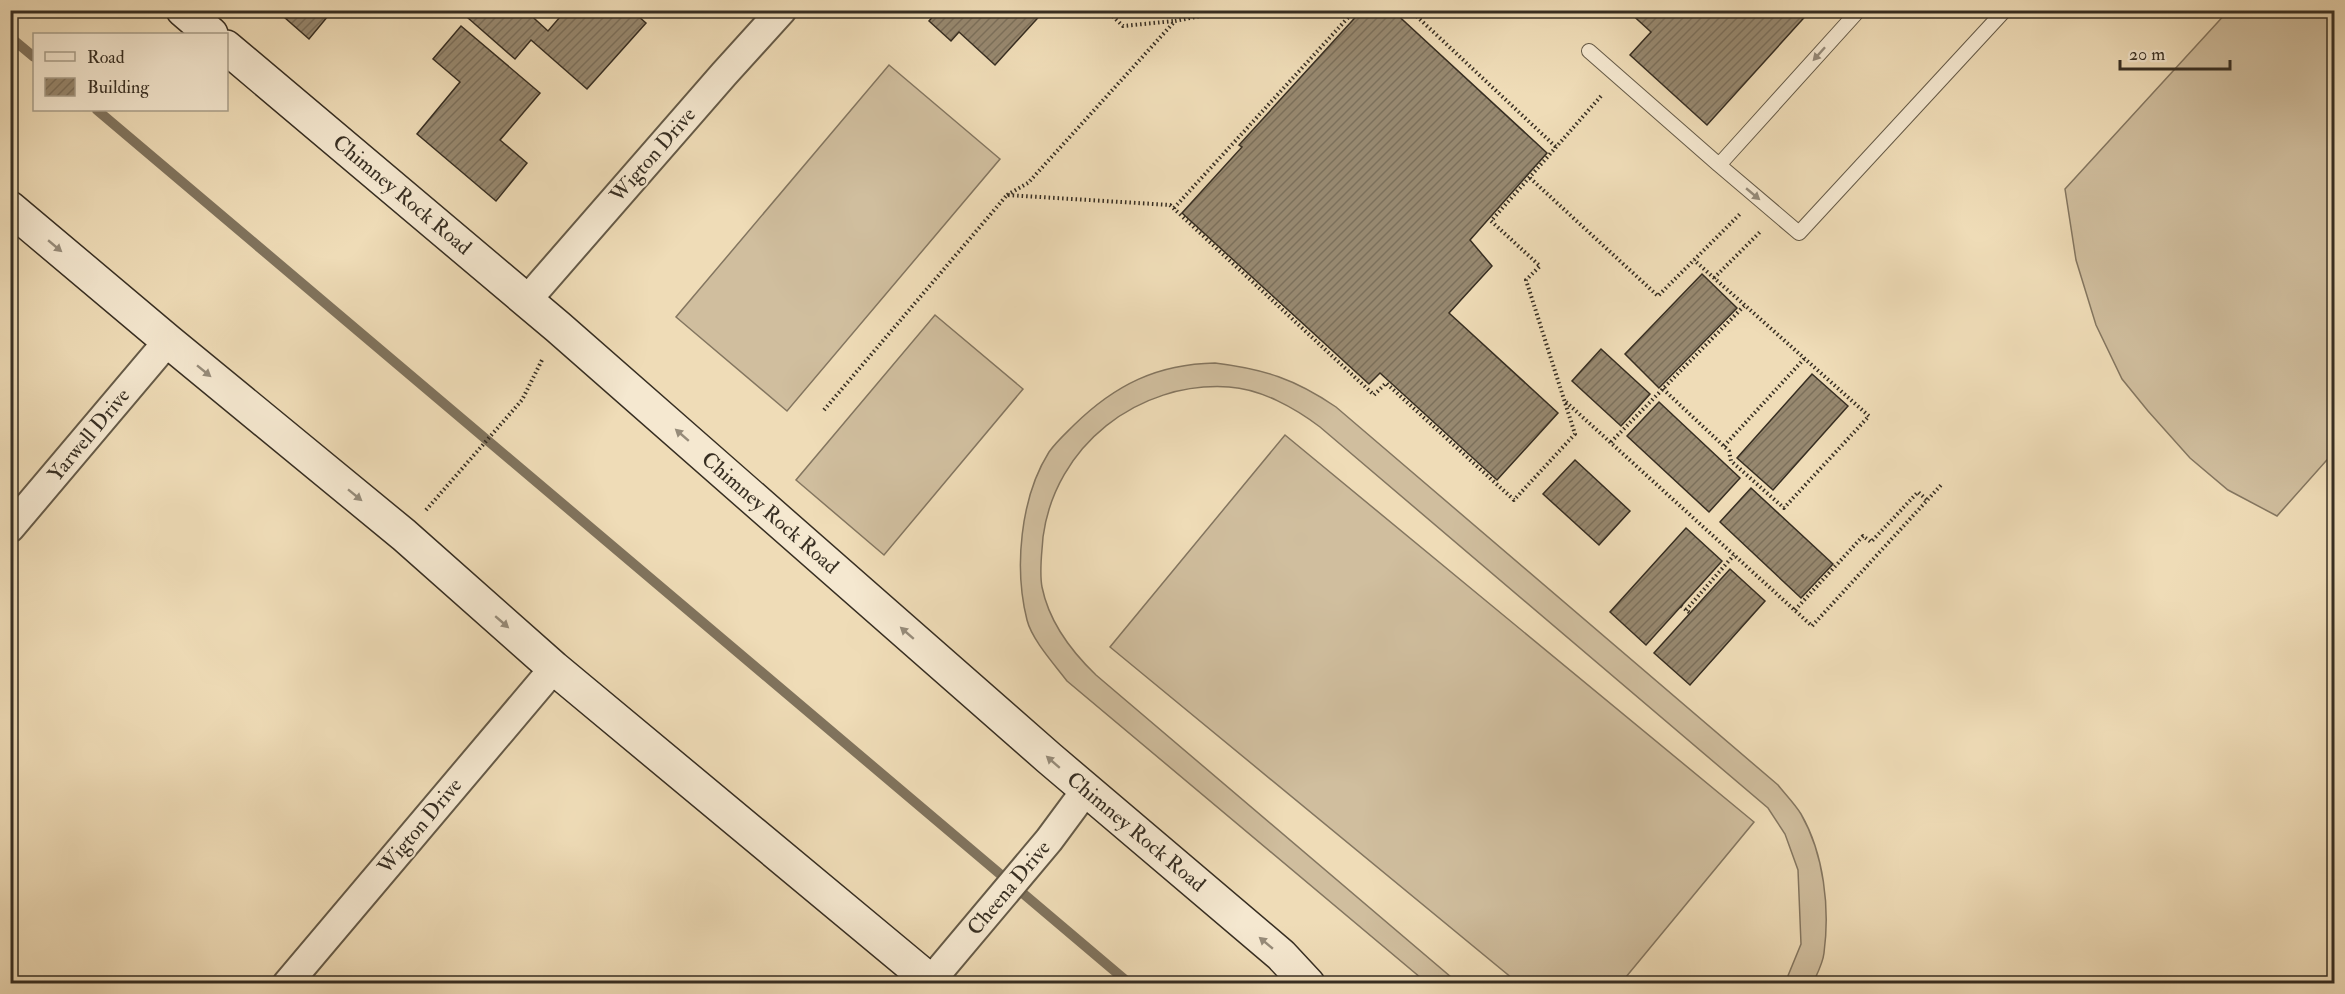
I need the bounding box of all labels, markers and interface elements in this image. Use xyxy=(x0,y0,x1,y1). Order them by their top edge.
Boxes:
legend xyxy=(33,33,228,111)
scale bar xyxy=(2120,33,2230,71)
text: 20 m xyxy=(2129,43,2165,66)
text: Road xyxy=(87,46,125,69)
one-way arrow xyxy=(1813,46,1826,61)
text: Building xyxy=(87,76,150,99)
street label: Wigton Drive xyxy=(604,102,702,209)
street label: Chimney Rock Road xyxy=(327,129,478,261)
one-way arrow xyxy=(1745,187,1760,200)
one-way arrow xyxy=(47,239,63,252)
one-way arrow xyxy=(196,364,211,377)
street label: Yarwell Drive xyxy=(42,383,136,487)
one-way arrow xyxy=(675,429,690,442)
street label: Chimney Rock Road xyxy=(696,446,845,580)
one-way arrow xyxy=(347,488,362,501)
one-way arrow xyxy=(495,615,510,629)
one-way arrow xyxy=(900,627,915,640)
one-way arrow xyxy=(1046,756,1061,769)
street label: Chimney Rock Road xyxy=(1061,766,1212,898)
street label: Wigton Drive xyxy=(371,772,468,880)
street label: Cheena Drive xyxy=(961,835,1057,941)
one-way arrow xyxy=(1259,937,1274,950)

